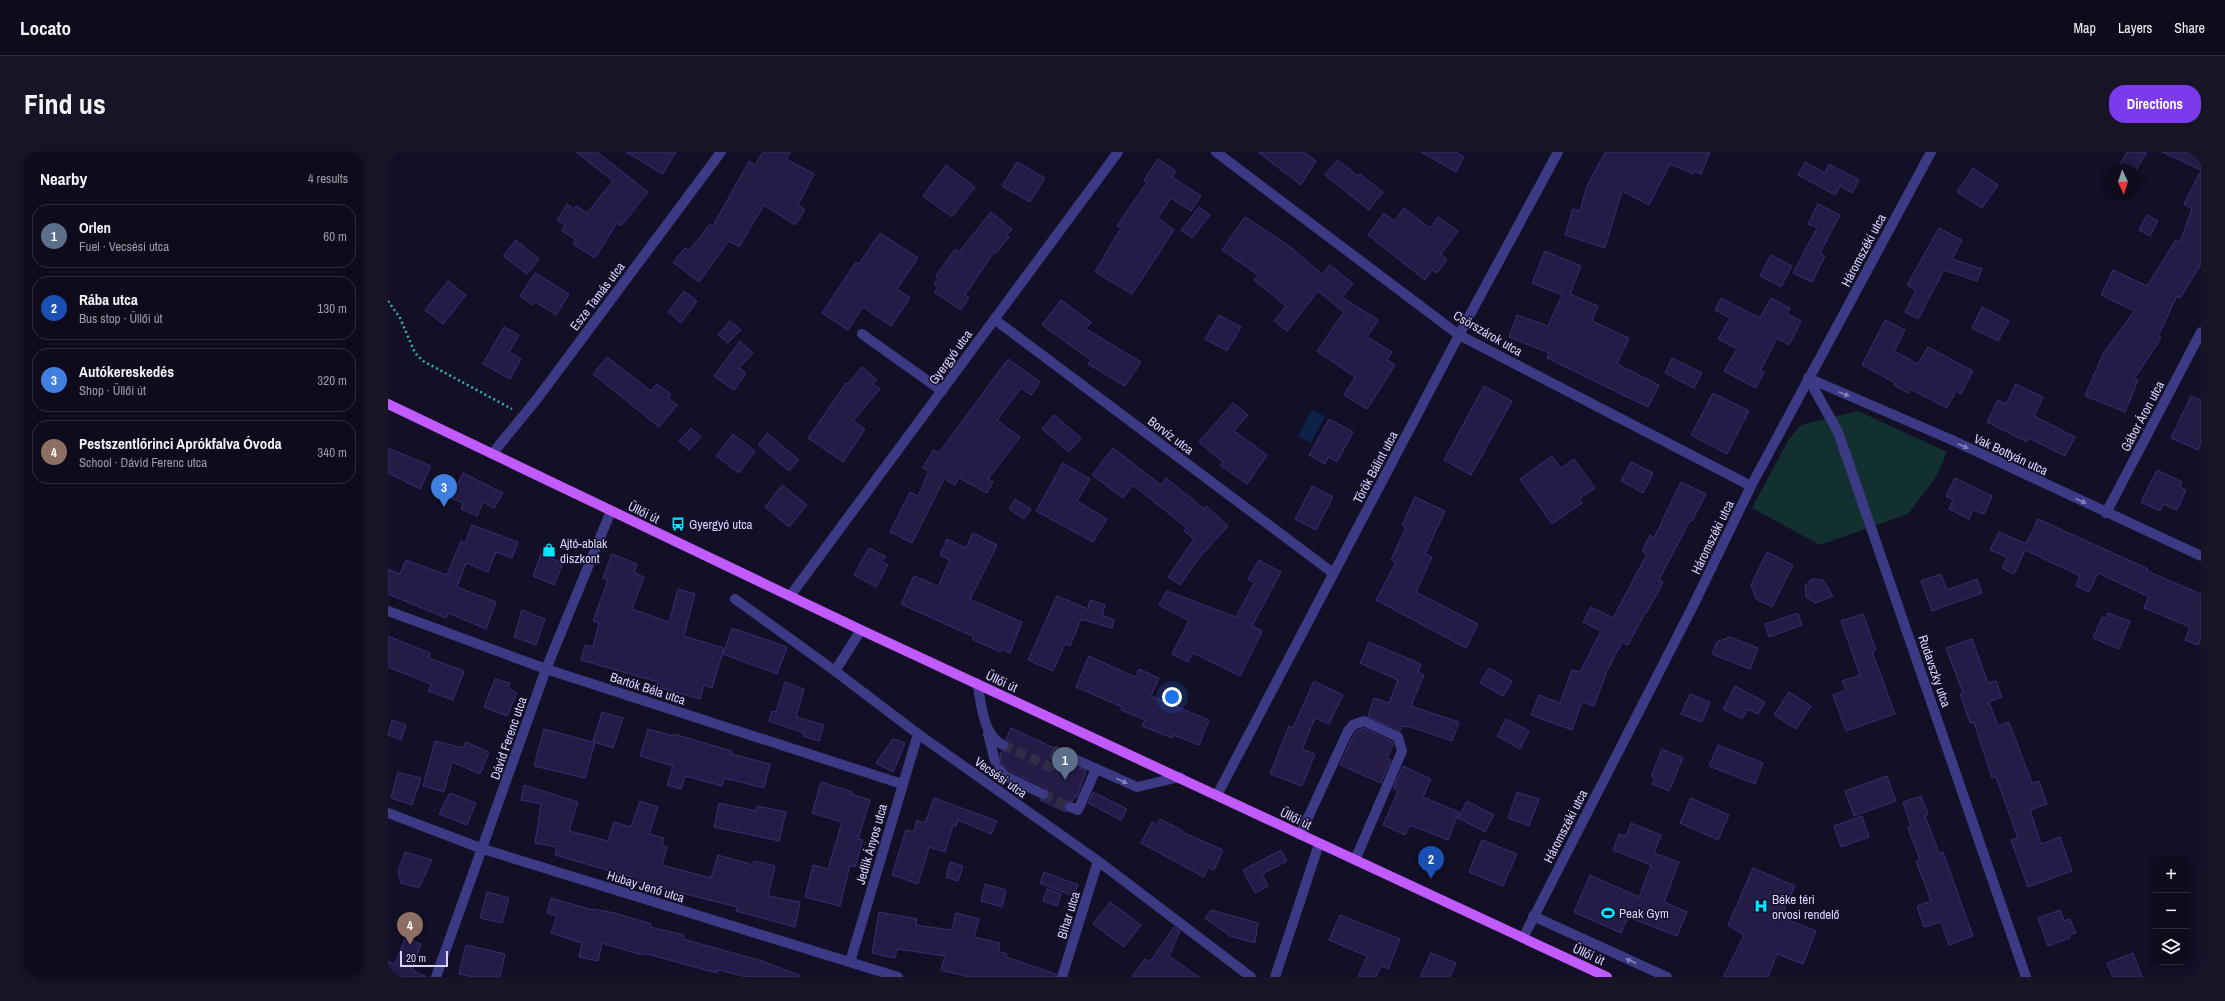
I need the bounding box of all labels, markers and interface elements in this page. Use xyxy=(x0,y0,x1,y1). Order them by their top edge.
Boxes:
text: Locato xyxy=(20,15,71,41)
text: Map xyxy=(2074,19,2096,37)
text: Layers xyxy=(2118,19,2152,37)
text: Share xyxy=(2174,19,2205,37)
text: Find us xyxy=(24,85,106,123)
button: Directions xyxy=(2109,85,2201,123)
north arrow xyxy=(2105,164,2141,200)
text: Nearby xyxy=(40,167,87,190)
text: 4 results xyxy=(308,170,348,187)
street label: Háromszéki utca xyxy=(1837,211,1890,290)
text: Orlen xyxy=(79,217,111,238)
text: 1 xyxy=(51,228,57,245)
text: 60 m xyxy=(323,228,347,245)
text: Fuel · Vecsési utca xyxy=(79,238,169,255)
street label: Esze Tamás utca xyxy=(566,259,629,334)
text: Rába utca xyxy=(79,289,138,310)
text: 2 xyxy=(51,300,57,317)
text: 130 m xyxy=(317,300,347,317)
street label: Csörszárok utca xyxy=(1450,307,1525,360)
text: Bus stop · Üllői út xyxy=(79,310,163,327)
street label: Gyergyó utca xyxy=(925,327,976,388)
text: Autókereskedés xyxy=(79,361,174,382)
text: 3 xyxy=(51,372,57,389)
text: 320 m xyxy=(317,372,347,389)
street label: Gábor Áron utca xyxy=(2117,378,2168,455)
text: Shop · Üllői út xyxy=(79,382,146,399)
one-way arrow xyxy=(1838,391,1849,397)
street label: Borvíz utca xyxy=(1144,413,1197,458)
street label: Török Bálint utca xyxy=(1349,428,1402,506)
street label: Vak Bottyán utca xyxy=(1971,430,2051,479)
text: Pestszentlőrinci Aprókfalva Óvoda xyxy=(79,433,282,454)
one-way arrow xyxy=(1957,443,1969,449)
text: 4 xyxy=(51,444,57,461)
text: 340 m xyxy=(317,444,347,461)
text: School · Dávid Ferenc utca xyxy=(79,454,207,471)
pin: 3 xyxy=(431,474,457,507)
street label: Háromszéki utca xyxy=(1687,497,1738,577)
street label: Üllői út xyxy=(625,498,662,527)
one-way arrow xyxy=(2075,498,2086,504)
bus stop icon: Gyergyó utca xyxy=(670,516,686,532)
place label: Gyergyó utca xyxy=(689,516,752,533)
place label: Ajtó-ablak diszkont xyxy=(559,535,608,567)
shop icon: Ajtó-ablak diszkont xyxy=(541,542,557,558)
street label: Rudavszky utca xyxy=(1914,633,1955,710)
street label: Üllői út xyxy=(983,667,1020,696)
street label: Bartók Béla utca xyxy=(608,668,688,709)
your location xyxy=(1162,687,1182,707)
street label: Dávid Ferenc utca xyxy=(486,694,531,782)
pin: 1 xyxy=(1052,747,1078,780)
street label: Vecsési utca xyxy=(971,753,1030,802)
one-way arrow xyxy=(1117,778,1129,784)
street label: Háromszéki utca xyxy=(1540,787,1591,866)
street label: Jedlik Ányos utca xyxy=(852,802,891,886)
street label: Üllői út xyxy=(1277,804,1314,833)
pin: 2 xyxy=(1418,846,1444,879)
map controls xyxy=(2153,857,2189,965)
button: + xyxy=(2153,857,2189,893)
street label: Hubay Jenő utca xyxy=(605,867,687,906)
street label: Bihar utca xyxy=(1053,889,1084,941)
place label: Béke téri orvosi rendelő xyxy=(1772,891,1840,923)
button: − xyxy=(2153,893,2189,929)
hospital icon: Béke téri orvosi rendelő xyxy=(1753,898,1769,914)
sports icon: Peak Gym xyxy=(1600,905,1616,921)
place label: Peak Gym xyxy=(1619,905,1669,922)
pin: 4 xyxy=(397,912,423,945)
button: layers xyxy=(2153,929,2189,965)
street label: Üllői út xyxy=(1570,940,1607,969)
scale bar xyxy=(400,949,448,968)
text: 20 m xyxy=(406,951,426,965)
one-way arrow xyxy=(1626,958,1637,964)

